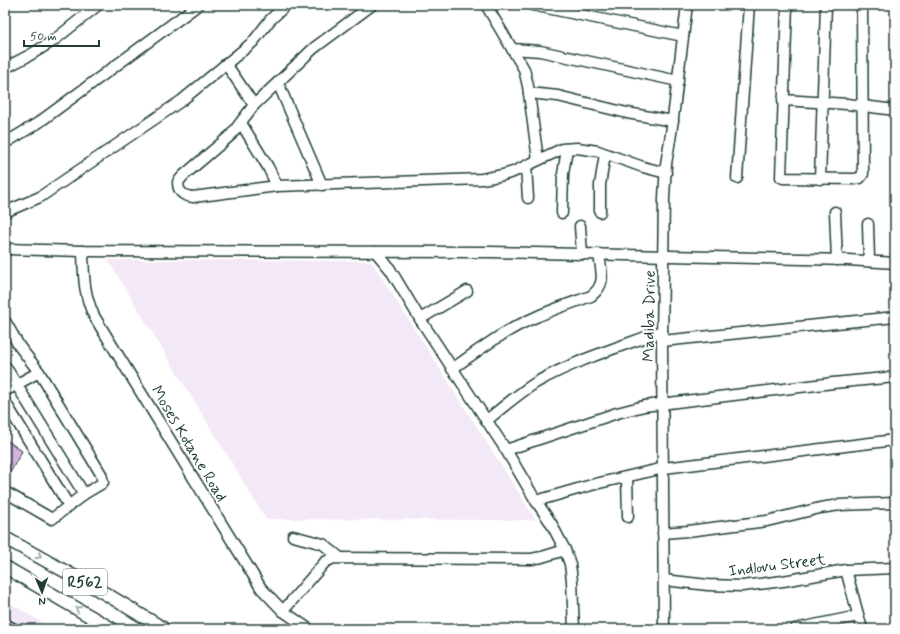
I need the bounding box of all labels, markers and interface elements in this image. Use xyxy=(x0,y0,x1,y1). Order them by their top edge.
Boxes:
scale bar xyxy=(24,22,99,48)
text: 50 m xyxy=(30,29,57,45)
street label: Madiba Drive xyxy=(638,270,661,362)
street label: Moses Kotane Road xyxy=(146,382,232,506)
street label: Indlovu Street xyxy=(727,549,827,582)
one-way arrow xyxy=(35,552,43,559)
road number: R562 xyxy=(63,569,107,595)
north arrow xyxy=(22,572,62,612)
text: N xyxy=(38,594,46,608)
one-way arrow xyxy=(75,607,82,614)

